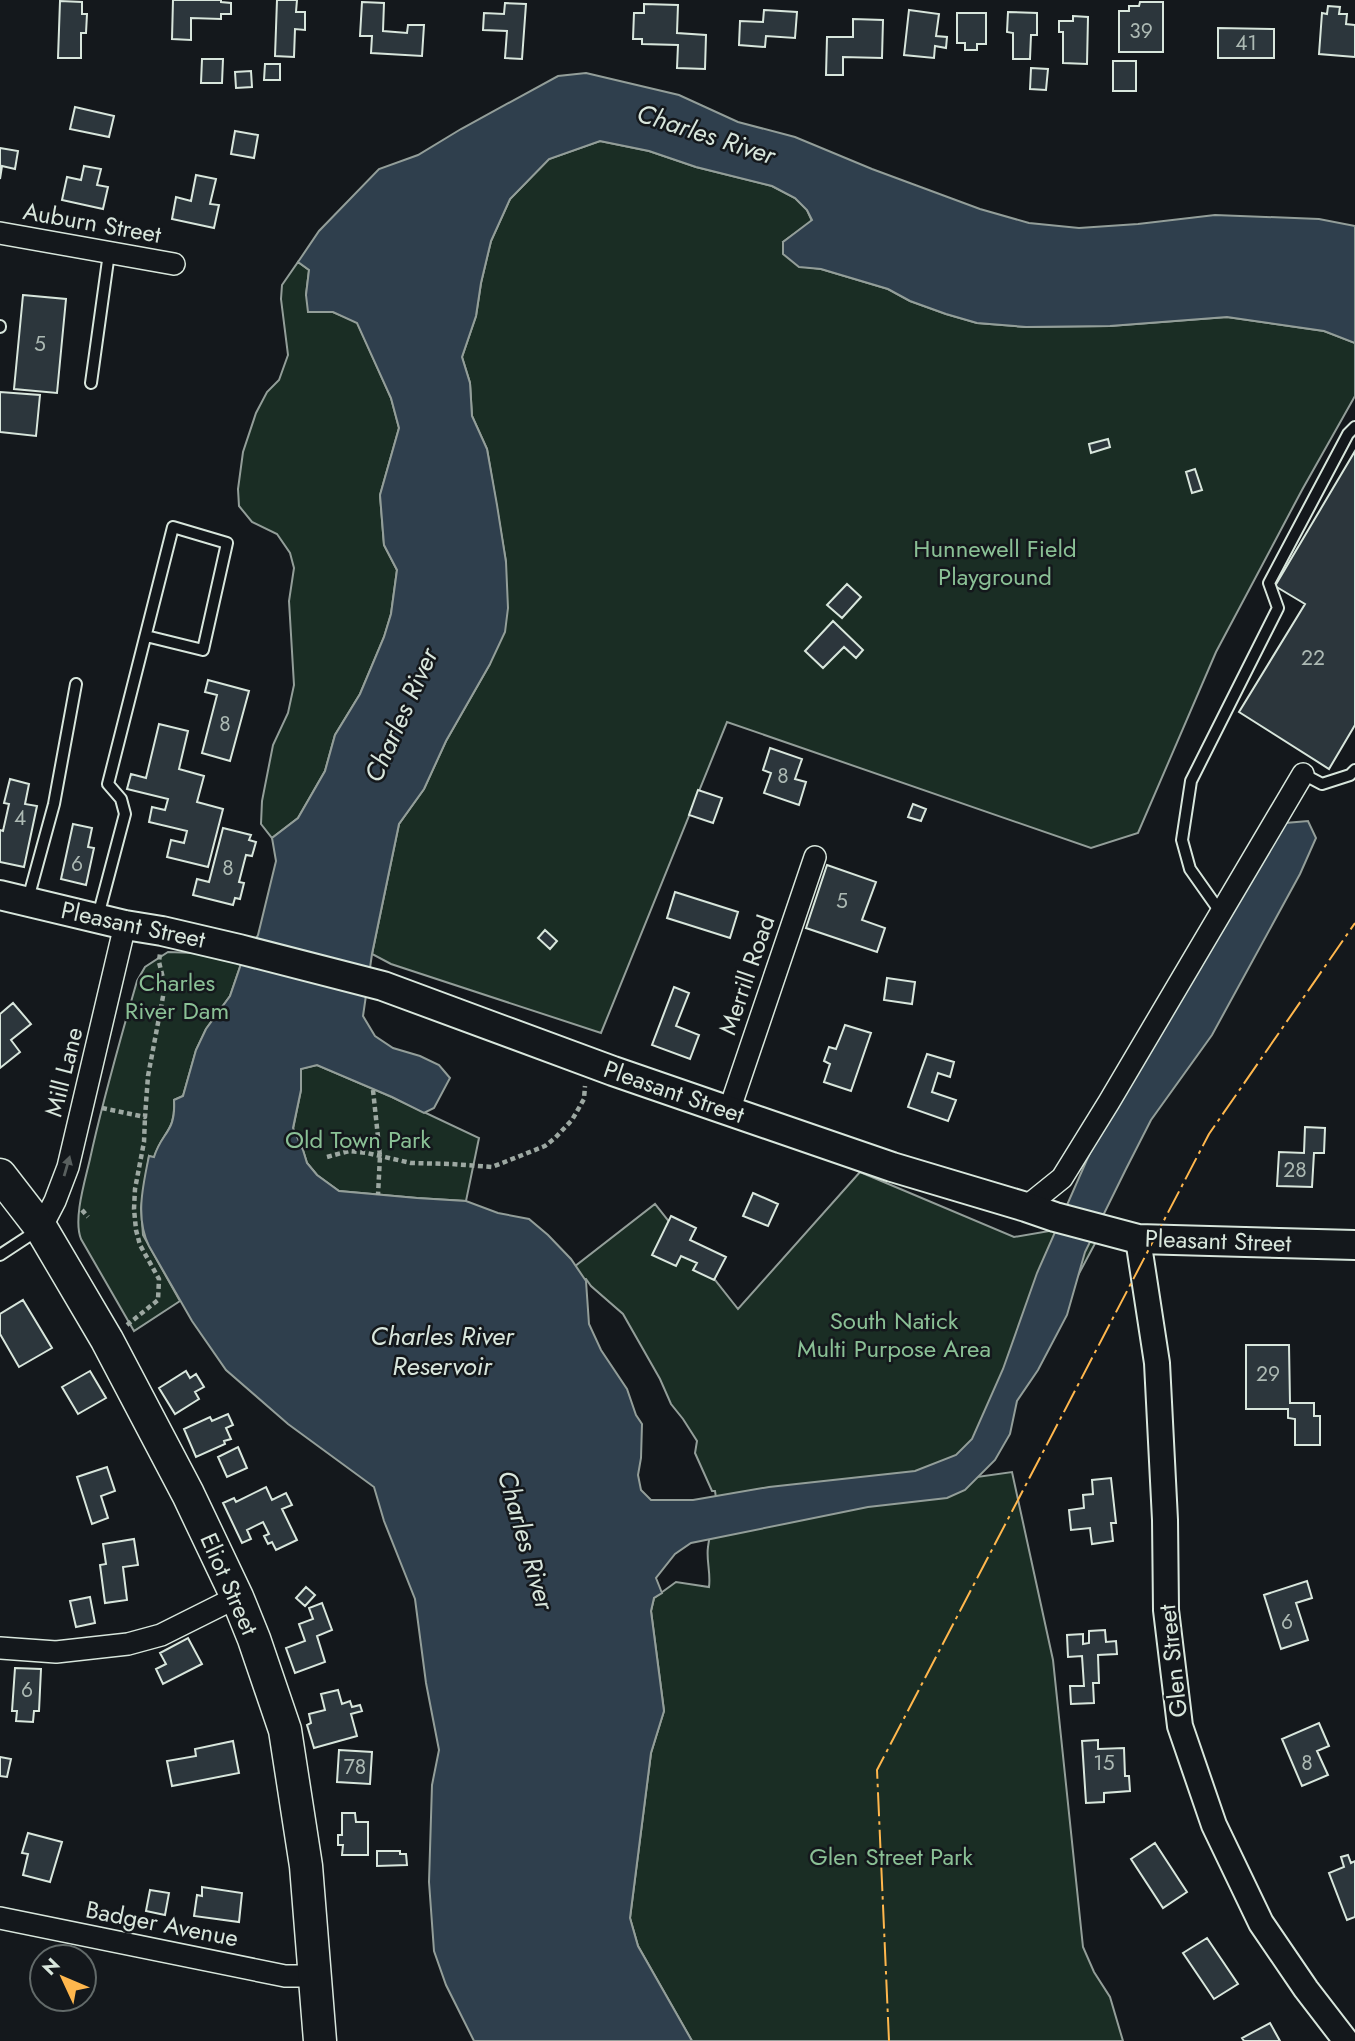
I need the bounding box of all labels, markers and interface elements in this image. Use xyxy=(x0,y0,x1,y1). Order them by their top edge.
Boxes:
house number: 39 xyxy=(1129,16,1153,46)
house number: 41 xyxy=(1235,28,1257,58)
water label: Charles River xyxy=(632,94,781,175)
street label: Auburn Street xyxy=(20,193,164,252)
house number: 5 xyxy=(34,329,46,359)
park label: Hunnewell Field Playground xyxy=(913,531,1077,594)
water label: Charles River xyxy=(354,641,448,788)
house number: 22 xyxy=(1301,643,1325,673)
house number: 8 xyxy=(219,709,231,739)
house number: 8 xyxy=(777,761,789,791)
house number: 4 xyxy=(14,803,26,833)
house number: 6 xyxy=(71,849,83,879)
house number: 8 xyxy=(222,853,234,883)
house number: 5 xyxy=(836,886,848,916)
street label: Pleasant Street xyxy=(58,892,209,957)
street label: Merrill Road xyxy=(710,910,783,1039)
park label: Charles River Dam xyxy=(125,965,229,1028)
street label: Mill Lane xyxy=(35,1023,92,1120)
street label: Pleasant Street xyxy=(599,1051,749,1132)
park label: Old Town Park xyxy=(285,1122,431,1157)
one-way arrow xyxy=(63,1155,73,1176)
house number: 28 xyxy=(1283,1155,1307,1185)
street label: Pleasant Street xyxy=(1144,1220,1292,1261)
park label: South Natick Multi Purpose Area xyxy=(797,1303,991,1366)
water label: Charles River Reservoir xyxy=(370,1317,515,1385)
house number: 29 xyxy=(1256,1359,1280,1389)
water label: Charles River xyxy=(488,1466,564,1615)
street label: Eliot Street xyxy=(191,1527,268,1641)
street label: Glen Street xyxy=(1149,1603,1196,1719)
house number: 6 xyxy=(1281,1607,1293,1637)
house number: 6 xyxy=(21,1675,33,1705)
house number: 15 xyxy=(1093,1748,1115,1778)
house number: 8 xyxy=(1301,1748,1313,1778)
house number: 78 xyxy=(344,1752,366,1782)
park label: Glen Street Park xyxy=(809,1839,973,1874)
street label: Badger Avenue xyxy=(83,1892,241,1955)
north arrow xyxy=(28,1943,98,2013)
text: N xyxy=(36,1952,66,1981)

